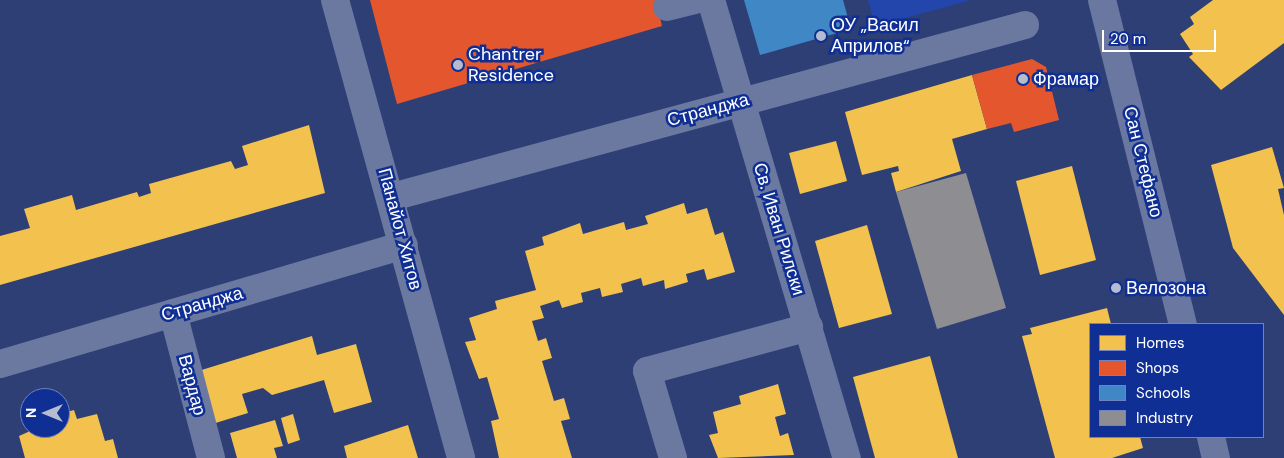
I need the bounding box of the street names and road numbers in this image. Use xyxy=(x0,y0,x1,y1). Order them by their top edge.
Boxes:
street label: Странджа xyxy=(665,89,751,131)
street label: Сан Стефано xyxy=(1119,104,1167,220)
street label: Св. Иван Рилски xyxy=(749,160,809,298)
street label: Панайот Хитов xyxy=(373,166,427,292)
street label: Странджа xyxy=(159,282,245,326)
street label: Вардар xyxy=(174,352,210,418)

